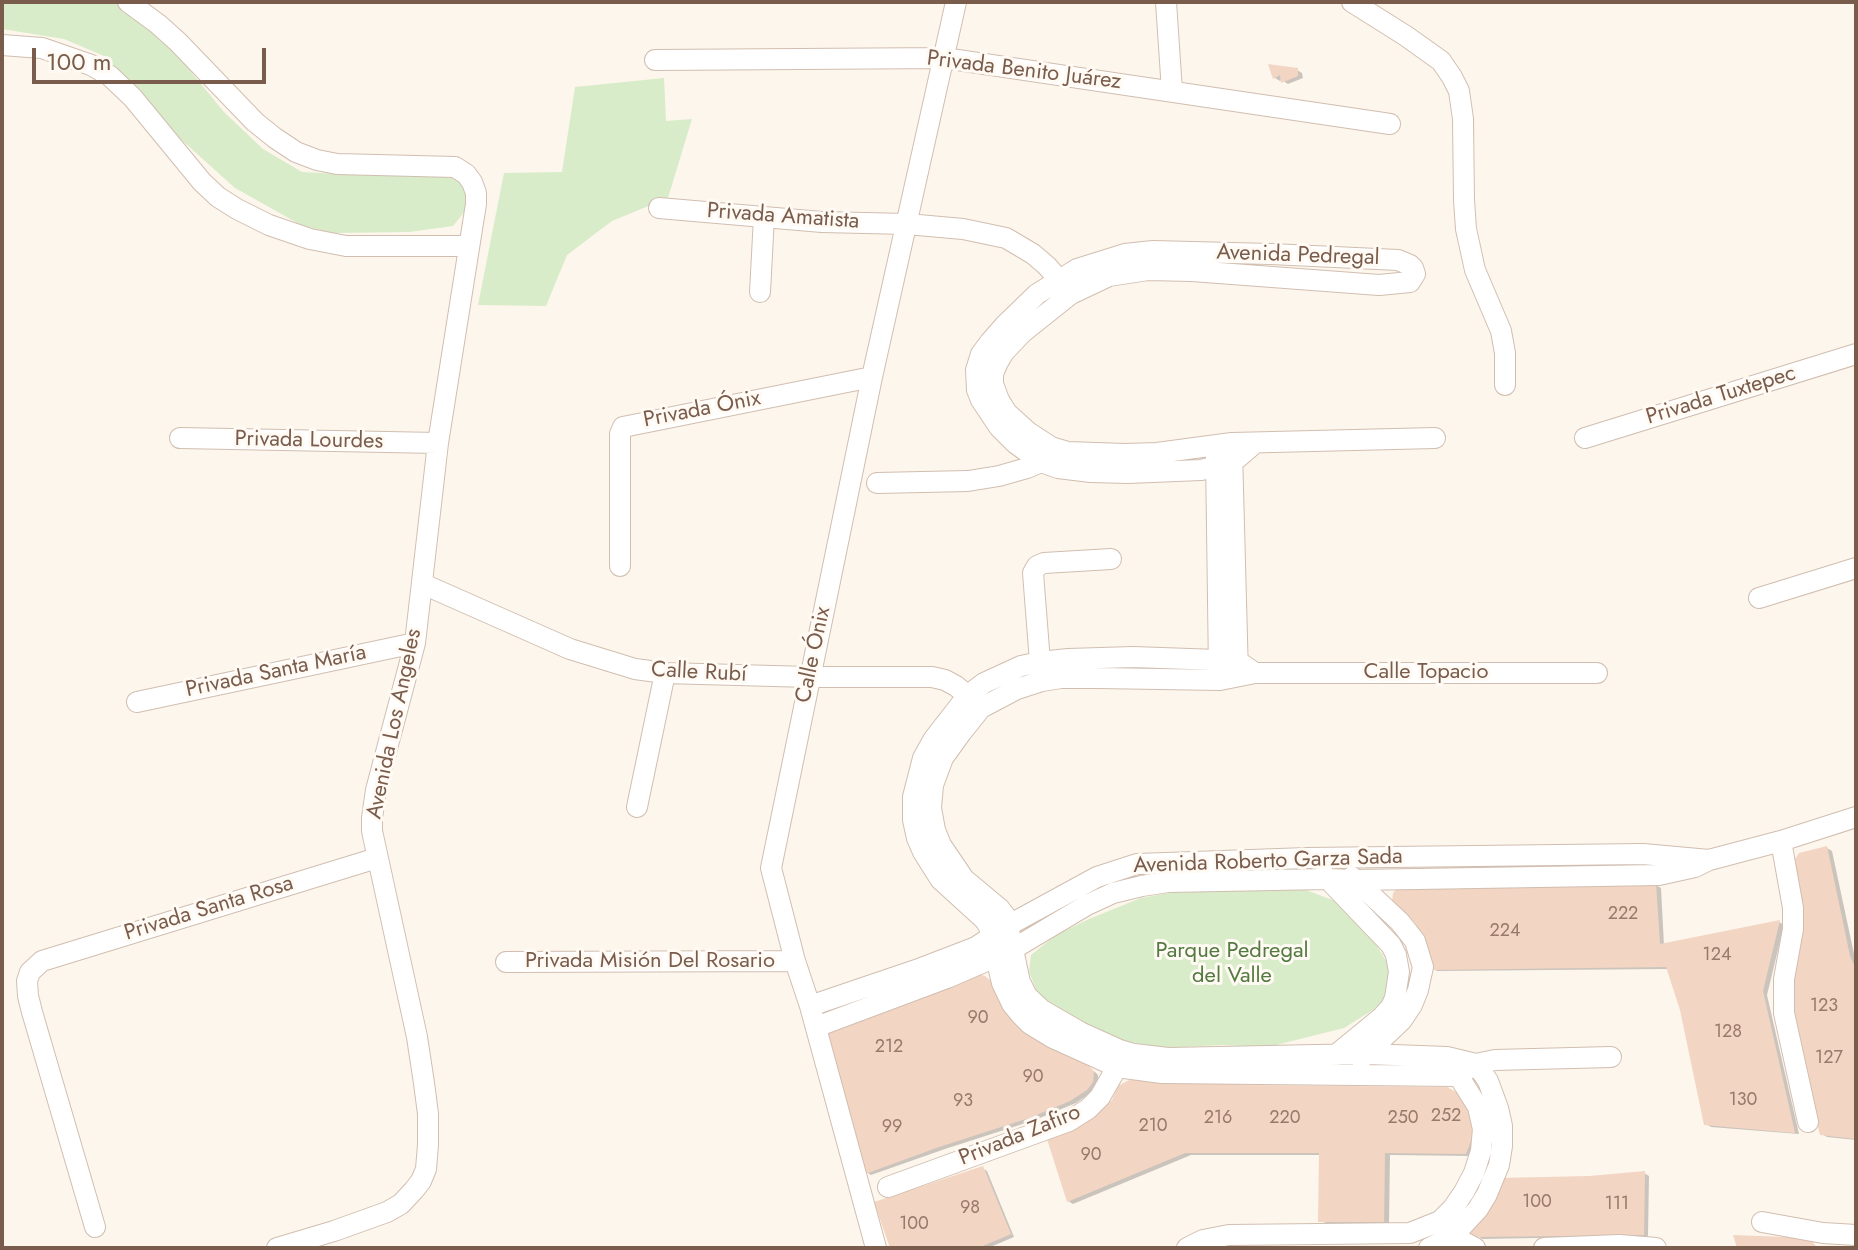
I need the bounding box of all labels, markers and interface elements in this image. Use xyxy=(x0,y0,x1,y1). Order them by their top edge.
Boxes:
scale bar xyxy=(36,32,270,82)
text: 100 m xyxy=(46,44,112,79)
street label: Privada Benito Juárez xyxy=(925,46,1123,96)
street label: Privada Amatista xyxy=(706,199,860,235)
street label: Avenida Pedregal xyxy=(1216,240,1380,272)
street label: Privada Tuxtepec xyxy=(1643,361,1799,431)
street label: Privada Ónix xyxy=(641,386,763,434)
street label: Privada Lourdes xyxy=(234,427,384,455)
street label: Calle Ónix xyxy=(791,605,837,705)
street label: Avenida Los Angeles xyxy=(362,627,428,821)
street label: Privada Santa María xyxy=(183,640,369,704)
street label: Calle Rubí xyxy=(650,657,748,689)
street label: Calle Topacio xyxy=(1363,660,1489,686)
street label: Avenida Roberto Garza Sada xyxy=(1133,844,1403,880)
street label: Privada Santa Rosa xyxy=(121,871,297,947)
house number: 222 xyxy=(1608,904,1638,926)
house number: 224 xyxy=(1490,921,1520,943)
park label: Parque Pedregal del Valle xyxy=(1155,939,1309,990)
house number: 124 xyxy=(1703,945,1731,967)
street label: Privada Misión Del Rosario xyxy=(525,949,775,975)
house number: 123 xyxy=(1810,996,1838,1018)
house number: 90 xyxy=(967,1008,989,1030)
house number: 128 xyxy=(1714,1022,1742,1044)
house number: 212 xyxy=(875,1037,903,1059)
house number: 127 xyxy=(1815,1048,1843,1070)
house number: 90 xyxy=(1022,1067,1044,1089)
house number: 130 xyxy=(1729,1090,1757,1112)
house number: 93 xyxy=(953,1091,973,1113)
street label: Privada Zafiro xyxy=(955,1100,1085,1172)
house number: 252 xyxy=(1431,1106,1461,1128)
house number: 216 xyxy=(1204,1108,1232,1130)
house number: 220 xyxy=(1269,1108,1301,1130)
house number: 250 xyxy=(1387,1108,1419,1130)
house number: 210 xyxy=(1138,1116,1168,1138)
house number: 99 xyxy=(882,1117,902,1139)
house number: 90 xyxy=(1080,1145,1102,1167)
house number: 100 xyxy=(1522,1192,1552,1214)
house number: 111 xyxy=(1605,1194,1629,1216)
house number: 98 xyxy=(960,1198,980,1220)
house number: 100 xyxy=(899,1214,929,1236)

